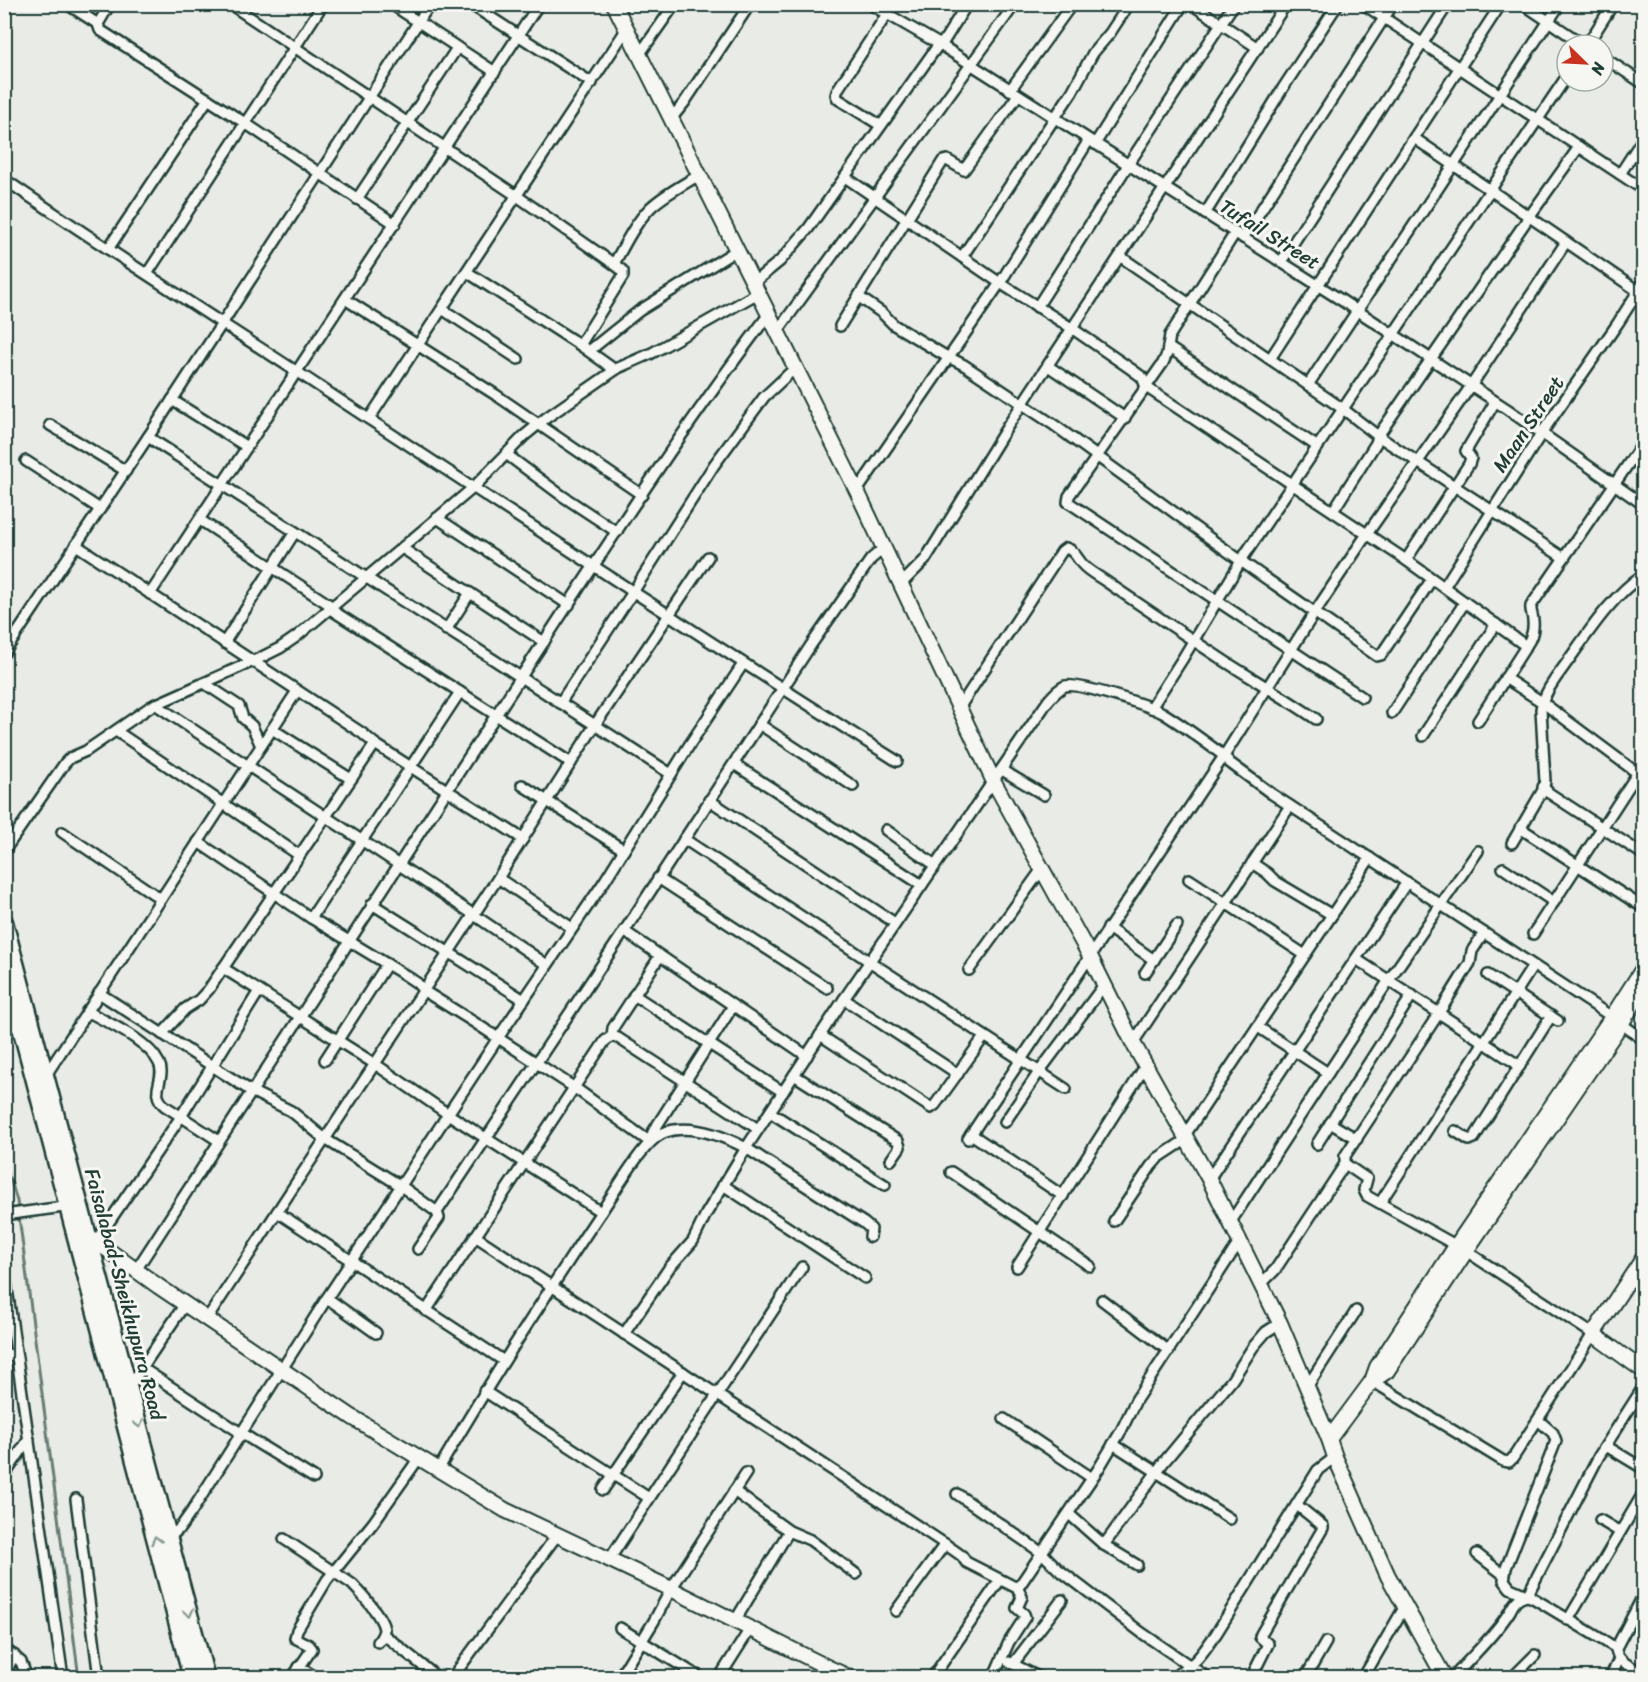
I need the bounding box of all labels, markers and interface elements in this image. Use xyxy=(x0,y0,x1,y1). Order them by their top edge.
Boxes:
north arrow xyxy=(1555,33,1615,93)
text: N xyxy=(1582,57,1614,81)
street label: Tufail Street xyxy=(1212,190,1327,279)
street label: Maan Street xyxy=(1483,368,1574,480)
street label: Faisalabad-Sheikhupura Road xyxy=(74,1164,175,1425)
one-way arrow xyxy=(132,1419,144,1429)
one-way arrow xyxy=(151,1535,163,1546)
one-way arrow xyxy=(182,1608,195,1618)

